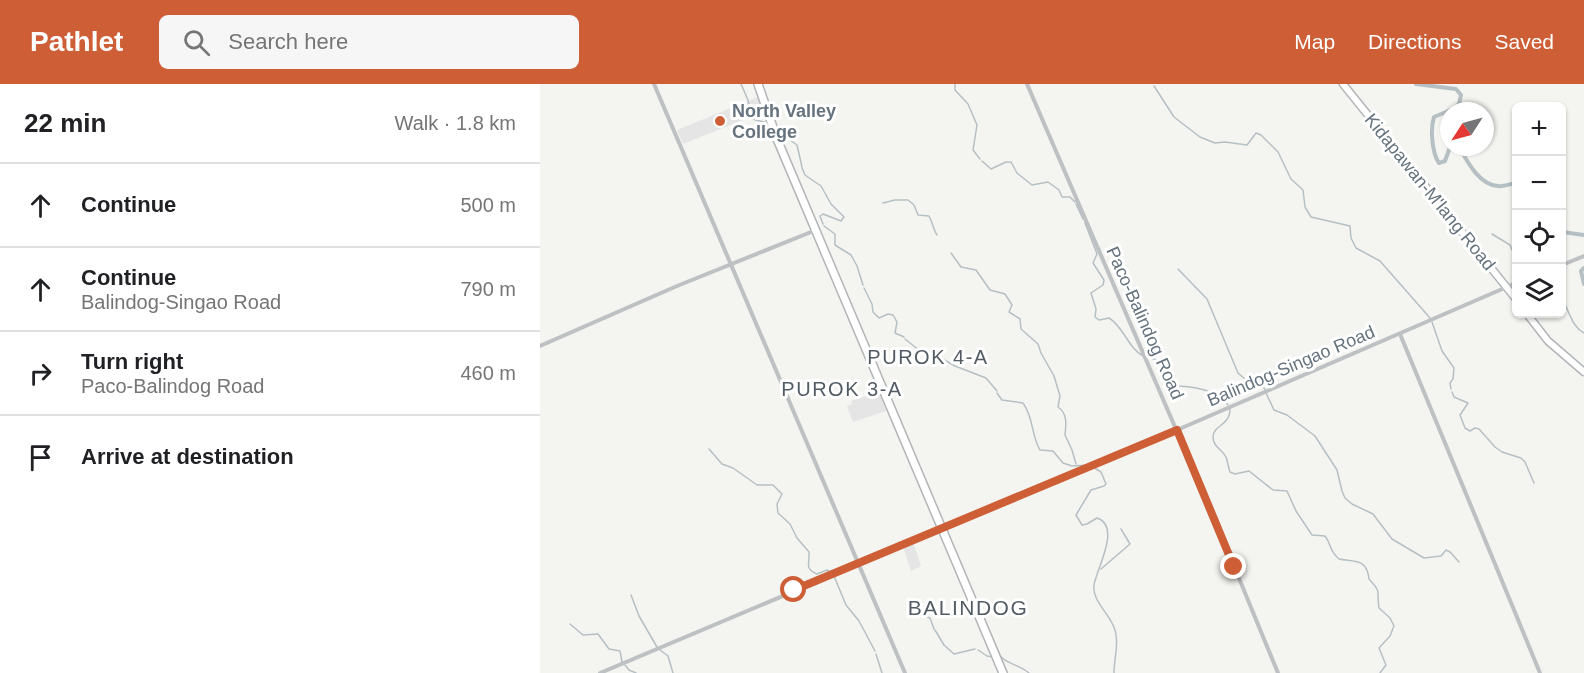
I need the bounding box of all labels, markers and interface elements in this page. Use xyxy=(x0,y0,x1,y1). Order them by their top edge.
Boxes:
search box xyxy=(159,15,579,69)
text: Pathlet xyxy=(30,26,123,57)
icon: search xyxy=(180,26,213,59)
text: Search here xyxy=(228,29,348,54)
text: Map xyxy=(1294,30,1335,53)
text: Directions xyxy=(1368,30,1461,53)
text: Saved xyxy=(1494,30,1554,53)
place label: North Valley College xyxy=(732,101,836,142)
north arrow xyxy=(1440,102,1494,156)
map controls xyxy=(1512,102,1566,318)
button: + xyxy=(1512,102,1566,156)
text: 22 min xyxy=(24,108,106,138)
street label: Kidapawan-M'lang Road xyxy=(1361,110,1499,274)
text: Walk · 1.8 km xyxy=(395,112,516,134)
marker: North Valley College xyxy=(713,114,727,128)
button: − xyxy=(1512,156,1566,210)
icon: ahead xyxy=(24,189,57,222)
text: Continue xyxy=(81,192,176,217)
text: 500 m xyxy=(460,194,516,216)
button: locate xyxy=(1512,210,1566,264)
street label: Paco-Balindog Road xyxy=(1102,244,1188,402)
button: layers xyxy=(1512,264,1566,318)
text: Continue xyxy=(81,265,176,290)
icon: ahead xyxy=(24,273,57,306)
text: 790 m xyxy=(460,278,516,300)
text: Balindog-Singao Road xyxy=(81,291,281,313)
street label: Balindog-Singao Road xyxy=(1204,322,1378,410)
district label: PUROK 4-A xyxy=(867,346,989,368)
text: Turn right xyxy=(81,349,183,374)
icon: right xyxy=(24,357,57,390)
text: 460 m xyxy=(460,362,516,384)
text: Paco-Balindog Road xyxy=(81,375,264,397)
district label: PUROK 3-A xyxy=(781,378,903,400)
icon: arrive xyxy=(24,441,57,474)
text: Arrive at destination xyxy=(81,444,294,469)
route end xyxy=(1220,553,1246,579)
route start xyxy=(780,576,806,602)
district label: BALINDOG xyxy=(908,596,1028,619)

